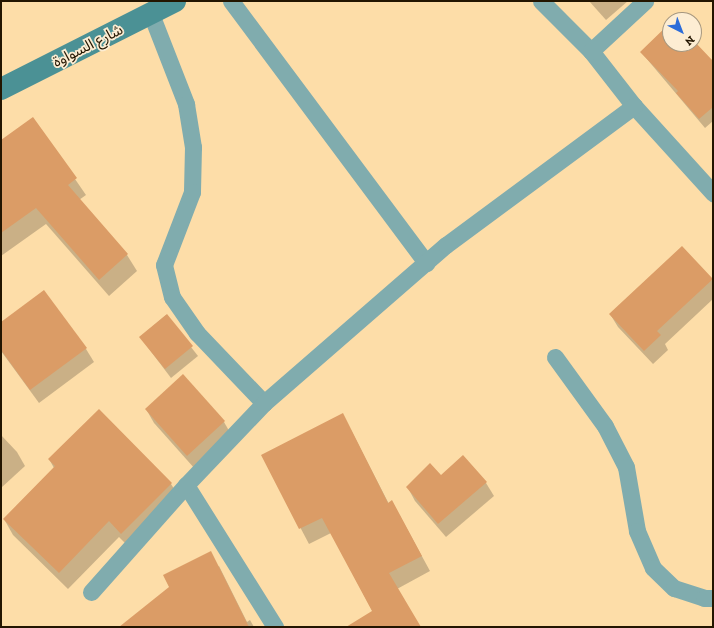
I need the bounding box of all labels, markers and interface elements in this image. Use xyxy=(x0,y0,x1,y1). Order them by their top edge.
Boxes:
north arrow xyxy=(662,12,702,52)
street label: شارع السواوة xyxy=(50,21,126,71)
text: N xyxy=(682,33,697,48)

